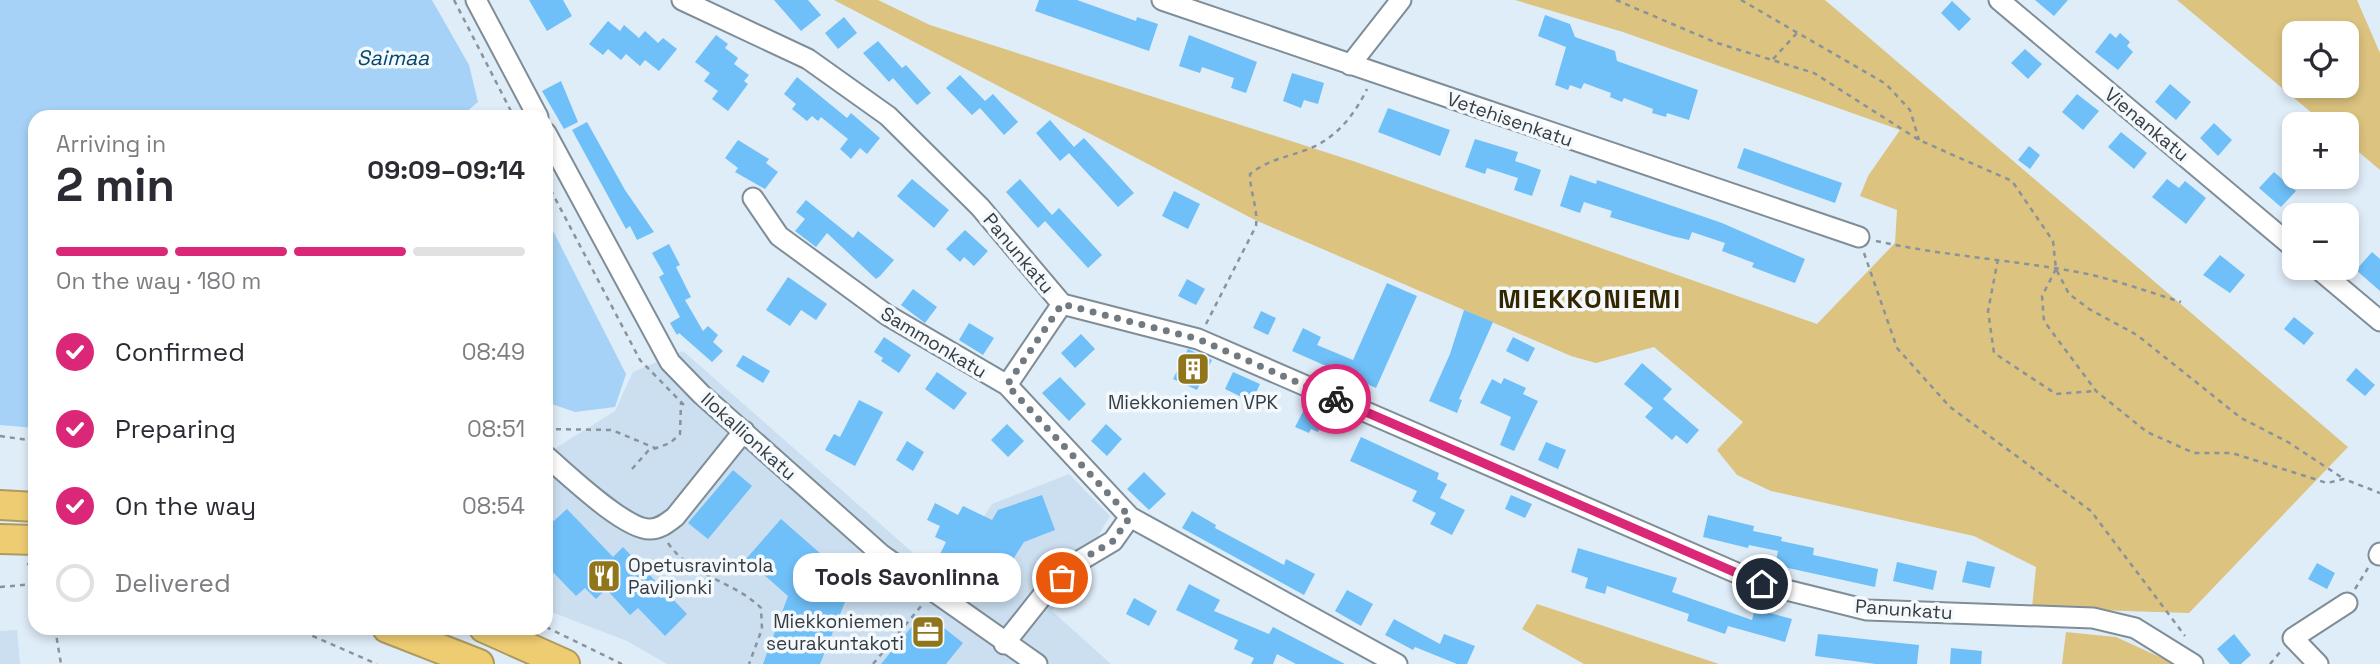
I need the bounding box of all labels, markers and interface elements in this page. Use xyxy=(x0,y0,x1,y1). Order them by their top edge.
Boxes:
map controls xyxy=(2282,21,2359,280)
button: locate xyxy=(2282,21,2359,98)
water label: Saimaa xyxy=(357,44,430,71)
street label: Vienankatu xyxy=(2099,82,2194,167)
street label: Vetehisenkatu xyxy=(1444,86,1576,153)
button: + xyxy=(2282,112,2359,189)
text: Arriving in xyxy=(56,129,166,159)
text: 09:09–09:14 xyxy=(367,153,525,187)
text: 2 min xyxy=(56,156,175,214)
button: − xyxy=(2282,203,2359,280)
street label: Panunkatu xyxy=(978,208,1060,299)
text: On the way · 180 m xyxy=(56,266,261,296)
district label: MIEKKONIEMI xyxy=(1498,282,1682,316)
street label: Sammonkatu xyxy=(876,301,991,384)
icon: check xyxy=(56,333,94,371)
text: Confirmed xyxy=(115,335,245,369)
text: 08:49 xyxy=(462,337,525,367)
building icon: Miekkoniemen VPK xyxy=(1174,350,1212,388)
courier xyxy=(1301,364,1371,434)
icon: bike xyxy=(1317,380,1355,418)
street label: Ilokallionkatu xyxy=(696,387,802,486)
place label: Miekkoniemen VPK xyxy=(1108,390,1279,415)
icon: check xyxy=(56,410,94,448)
text: Preparing xyxy=(115,412,236,446)
text: 08:51 xyxy=(467,414,525,444)
icon: check xyxy=(56,487,94,525)
text: On the way xyxy=(115,489,256,523)
text: 08:54 xyxy=(462,491,525,521)
pin xyxy=(1032,548,1092,608)
place label: Opetusravintola Paviljonki xyxy=(628,553,774,600)
callout: Tools Savonlinna xyxy=(792,554,1020,602)
pin xyxy=(1732,554,1792,614)
restaurant icon: Opetusravintola Paviljonki xyxy=(585,557,623,595)
icon: bag xyxy=(1043,559,1081,597)
text: Tools Savonlinna xyxy=(815,562,999,592)
icon: home xyxy=(1743,565,1781,603)
text: Delivered xyxy=(115,566,231,600)
street label: Panunkatu xyxy=(1854,594,1954,625)
place label: Miekkoniemen seurakuntakoti xyxy=(766,609,904,656)
office icon: Miekkoniemen seurakuntakoti xyxy=(909,613,947,651)

